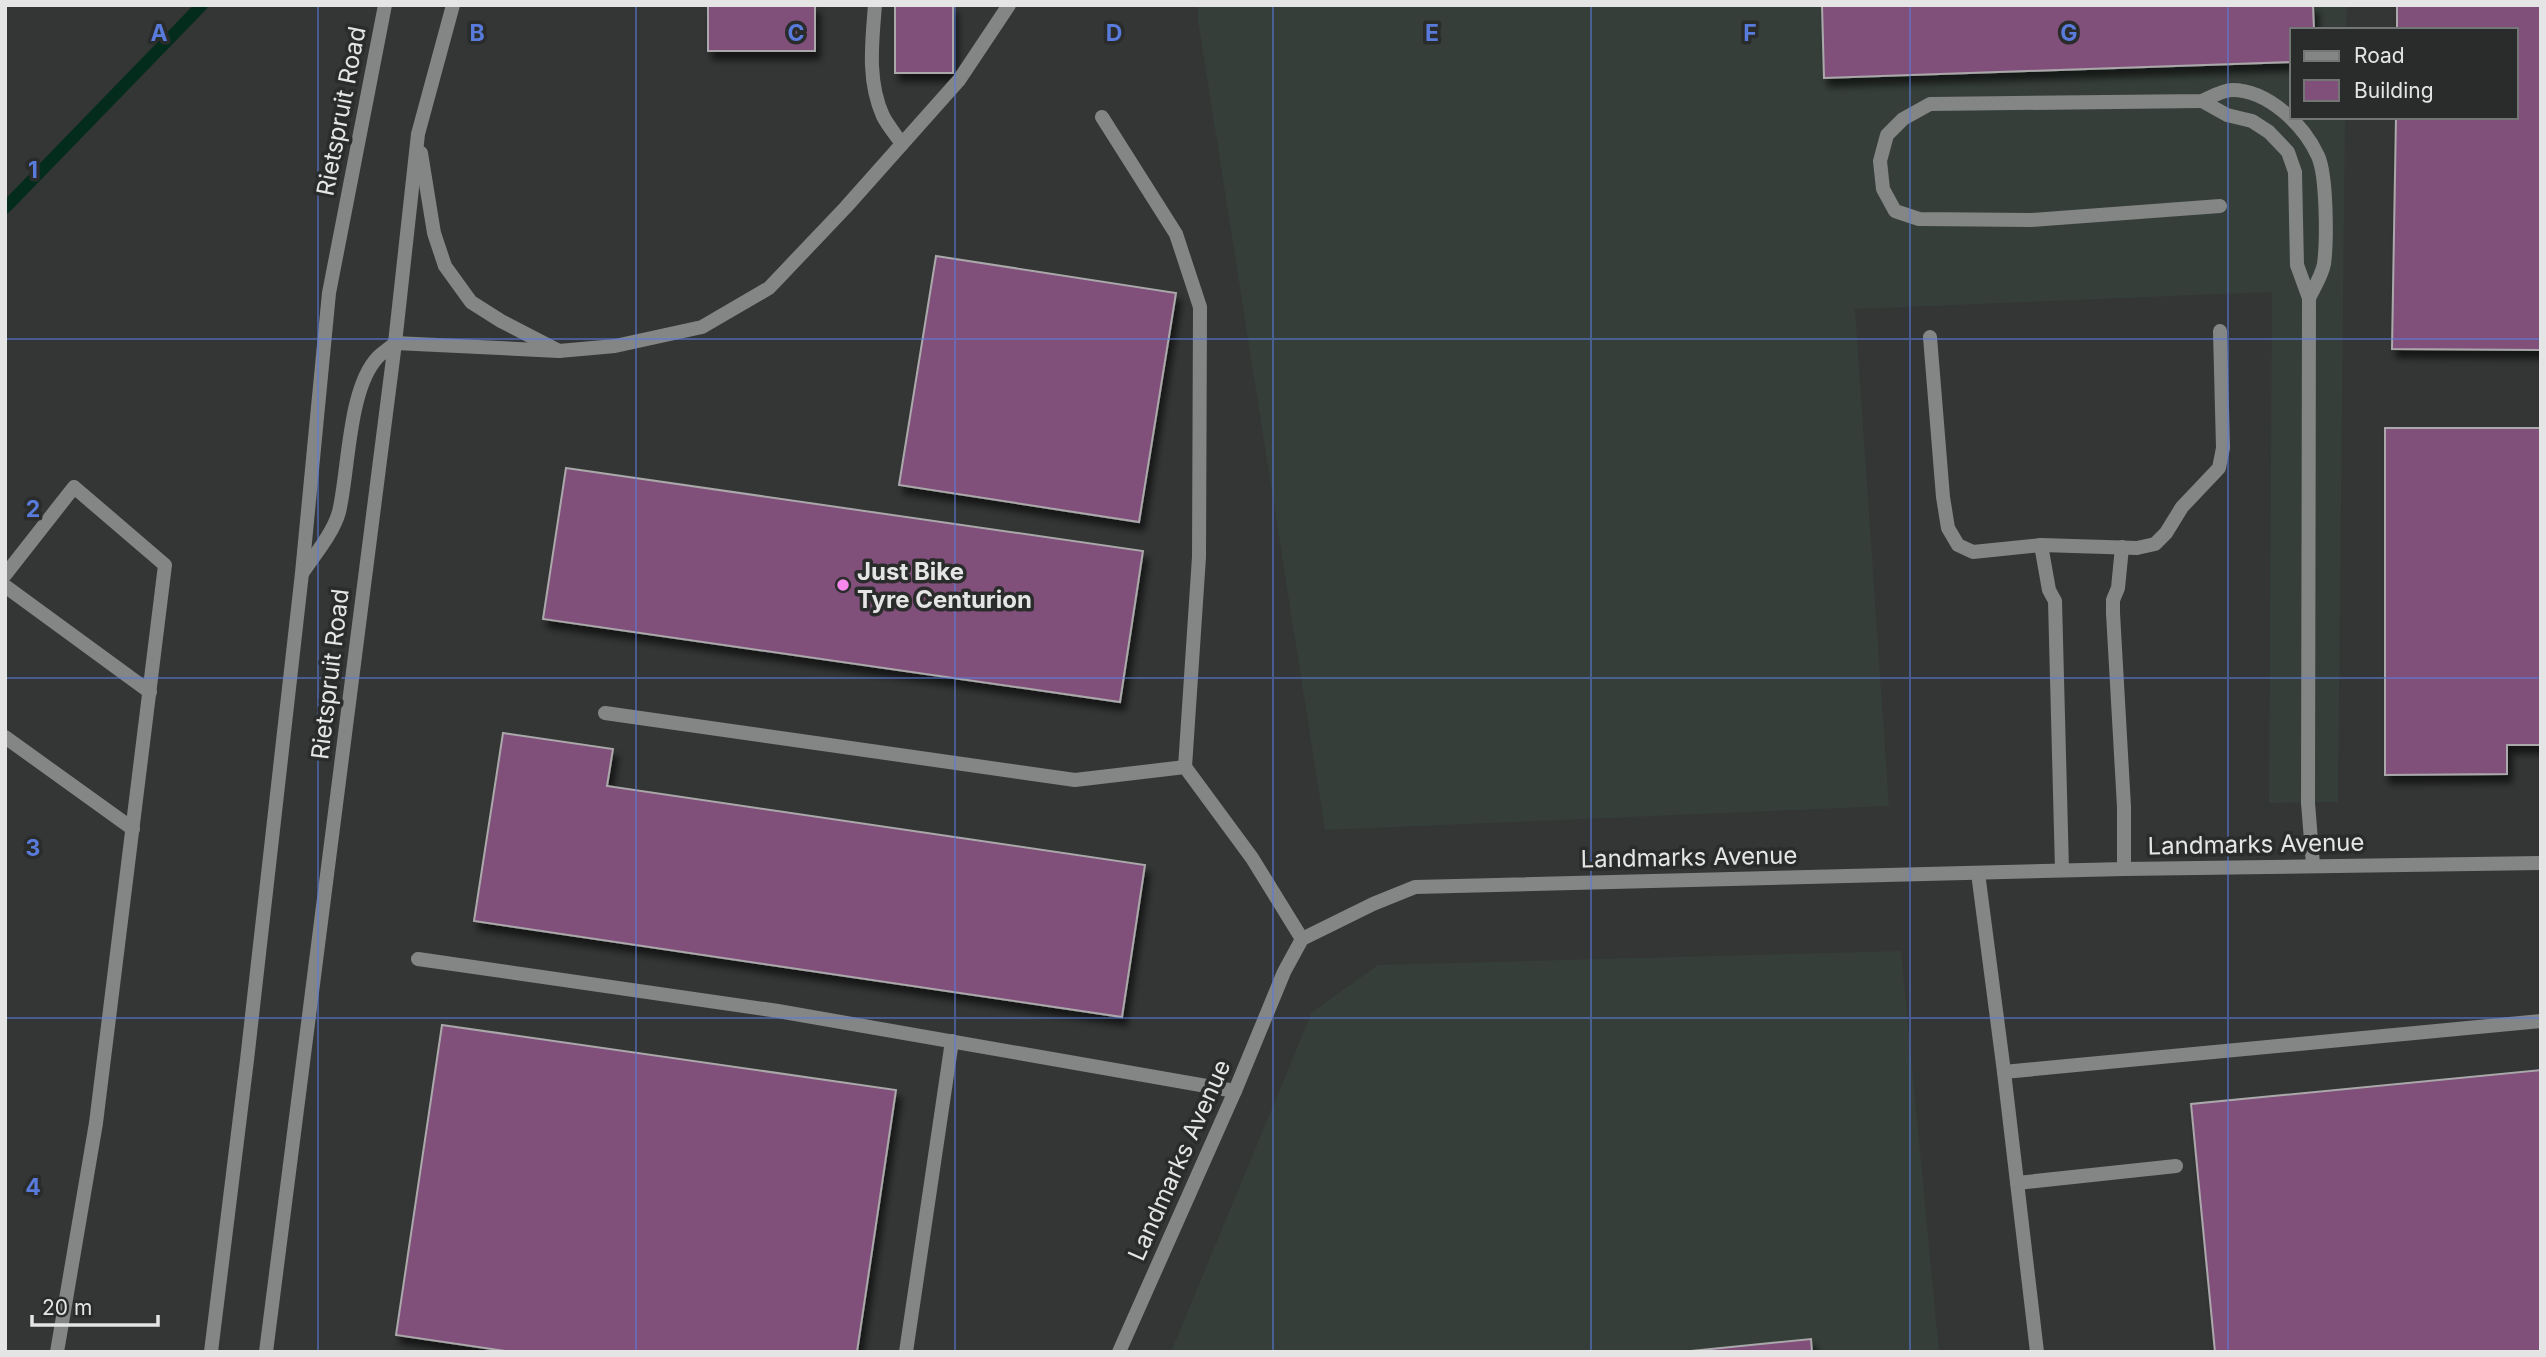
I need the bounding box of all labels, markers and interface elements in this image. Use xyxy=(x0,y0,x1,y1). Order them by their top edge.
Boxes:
text: A xyxy=(150,19,168,47)
text: B xyxy=(469,19,485,47)
text: C xyxy=(787,19,805,47)
text: D xyxy=(1106,19,1122,47)
text: E xyxy=(1425,19,1439,47)
text: F xyxy=(1743,19,1757,47)
text: G xyxy=(2060,19,2078,47)
street label: Rietspruit Road xyxy=(310,24,372,198)
legend xyxy=(2290,28,2518,119)
text: Road xyxy=(2354,43,2405,68)
text: Building xyxy=(2354,78,2434,103)
text: 1 xyxy=(28,156,38,184)
text: 2 xyxy=(26,495,40,523)
place label: Just Bike Tyre Centurion xyxy=(857,557,1032,614)
marker: Just Bike Tyre Centurion xyxy=(835,577,851,593)
street label: Rietspruit Road xyxy=(305,587,355,761)
street label: Landmarks Avenue xyxy=(2147,828,2365,860)
text: 3 xyxy=(26,834,40,862)
street label: Landmarks Avenue xyxy=(1580,841,1798,873)
street label: Landmarks Avenue xyxy=(1122,1055,1236,1265)
text: 4 xyxy=(25,1173,41,1201)
scale bar xyxy=(32,1284,158,1328)
text: 20 m xyxy=(42,1295,92,1320)

